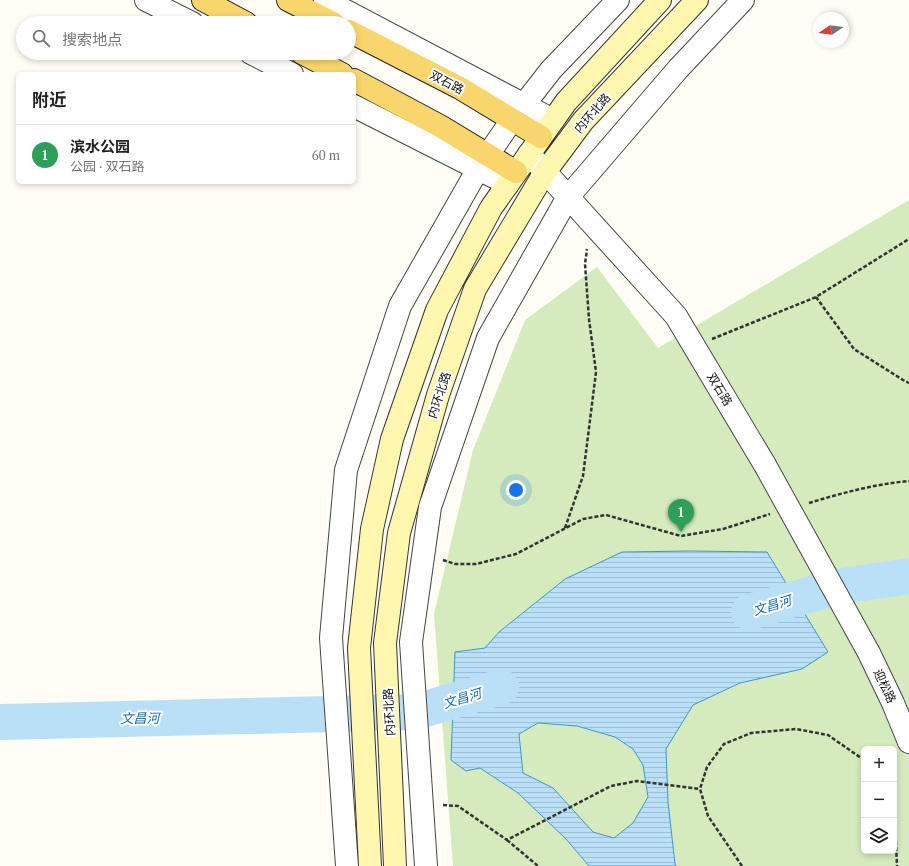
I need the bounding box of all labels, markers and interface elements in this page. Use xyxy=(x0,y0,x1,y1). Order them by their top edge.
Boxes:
north arrow xyxy=(813,12,849,48)
search box xyxy=(16,16,356,60)
icon: search xyxy=(30,27,52,49)
text: 搜索地点 xyxy=(62,29,122,49)
street label: 双石路 xyxy=(428,67,466,97)
text: 附近 xyxy=(32,88,66,111)
street label: 内环北路 xyxy=(571,90,613,136)
text: 滨水公园 xyxy=(70,136,130,156)
text: 1 xyxy=(41,146,49,164)
text: 60 m xyxy=(312,146,340,164)
text: 公园 · 双石路 xyxy=(70,157,144,175)
street label: 内环北路 xyxy=(424,370,454,420)
street label: 双石路 xyxy=(704,370,736,408)
your location xyxy=(506,480,526,500)
pin: 1 xyxy=(668,499,694,532)
water label: 文昌河 xyxy=(751,590,796,619)
street label: 迎松路 xyxy=(871,667,899,705)
water label: 文昌河 xyxy=(441,683,486,712)
street label: 内环北路 xyxy=(380,688,398,736)
water label: 文昌河 xyxy=(120,709,163,727)
map controls xyxy=(861,746,897,854)
button: + xyxy=(861,746,897,782)
button: − xyxy=(861,782,897,818)
button: layers xyxy=(861,818,897,854)

